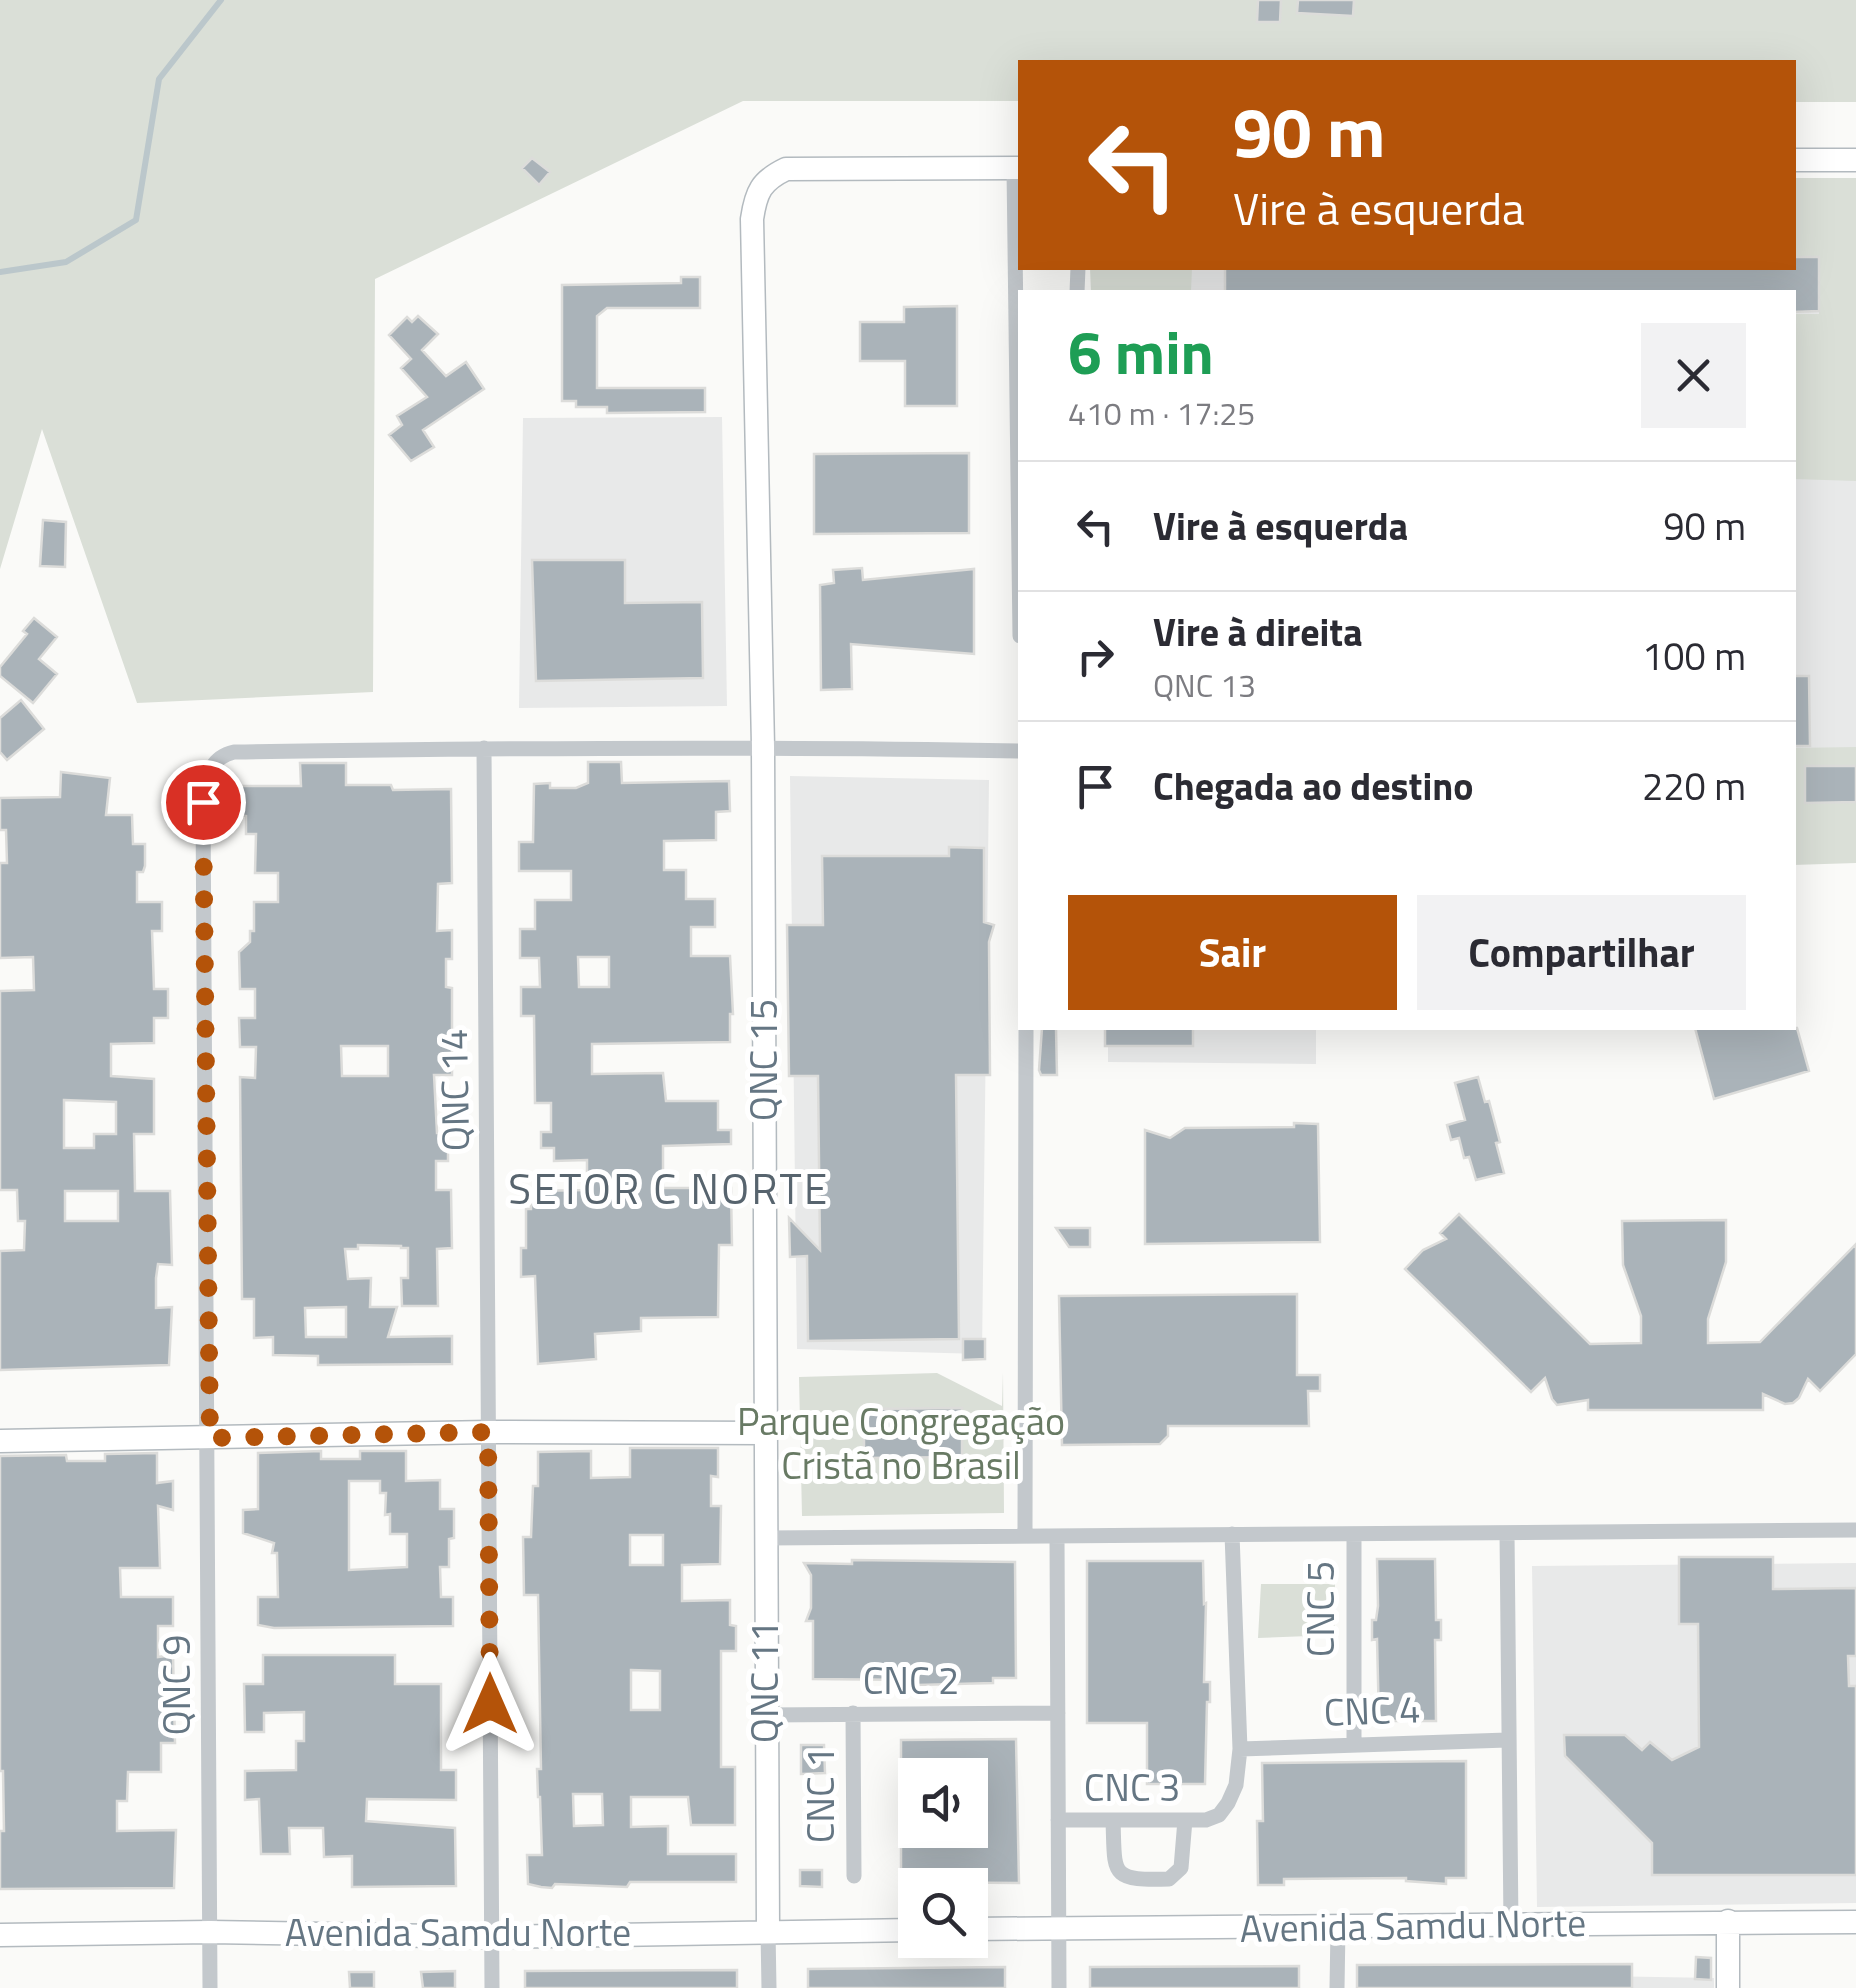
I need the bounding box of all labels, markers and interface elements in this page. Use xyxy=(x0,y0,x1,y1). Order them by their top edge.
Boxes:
text: 90 m xyxy=(1233,78,1386,184)
icon: left xyxy=(1068,100,1198,230)
text: Vire à esquerda xyxy=(1233,174,1525,242)
text: 6 min xyxy=(1068,306,1214,397)
button: close xyxy=(1641,323,1746,428)
text: 410 m · 17:25 xyxy=(1068,389,1255,437)
text: Vire à esquerda xyxy=(1153,497,1408,555)
text: 90 m xyxy=(1663,497,1746,555)
icon: left xyxy=(1068,499,1123,554)
text: Vire à direita xyxy=(1153,603,1363,661)
text: 100 m xyxy=(1642,627,1746,685)
icon: right xyxy=(1068,629,1123,684)
text: QNC 13 xyxy=(1153,661,1256,709)
text: Chegada ao destino xyxy=(1153,757,1473,815)
text: 220 m xyxy=(1642,757,1746,815)
icon: arrive xyxy=(1068,759,1123,814)
pin xyxy=(161,760,246,845)
icon: arrive xyxy=(176,775,231,830)
button: Sair xyxy=(1068,895,1397,1010)
button: Compartilhar xyxy=(1417,895,1746,1010)
street label: QNC 15 xyxy=(734,999,792,1121)
street label: QNC 14 xyxy=(424,1028,484,1152)
district label: SETOR C NORTE xyxy=(508,1156,830,1220)
park label: Parque Congregação Cristã no Brasil xyxy=(737,1392,1065,1494)
street label: CNC 5 xyxy=(1291,1561,1349,1657)
street label: QNC 11 xyxy=(735,1621,793,1743)
street label: QNC 9 xyxy=(147,1634,205,1736)
street label: CNC 2 xyxy=(863,1651,959,1709)
position arrow xyxy=(438,1652,542,1756)
street label: CNC 4 xyxy=(1323,1679,1421,1741)
street label: CNC 1 xyxy=(791,1747,849,1843)
map controls xyxy=(898,1758,988,1958)
button: sound xyxy=(898,1758,988,1848)
street label: CNC 3 xyxy=(1084,1758,1180,1816)
button: search xyxy=(898,1868,988,1958)
street label: Avenida Samdu Norte xyxy=(1239,1893,1587,1957)
street label: Avenida Samdu Norte xyxy=(285,1903,631,1961)

